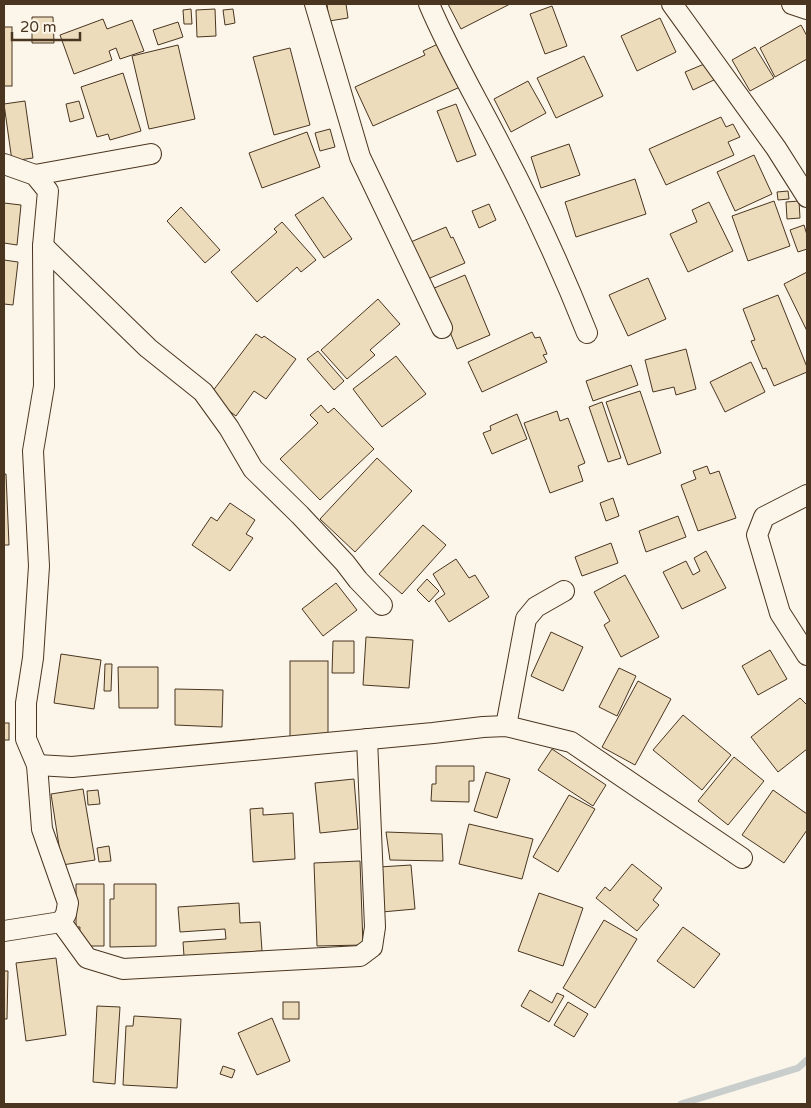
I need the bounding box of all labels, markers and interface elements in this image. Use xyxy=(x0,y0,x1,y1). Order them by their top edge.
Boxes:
scale bar xyxy=(12,10,80,42)
text: 20 m xyxy=(20,18,57,36)

